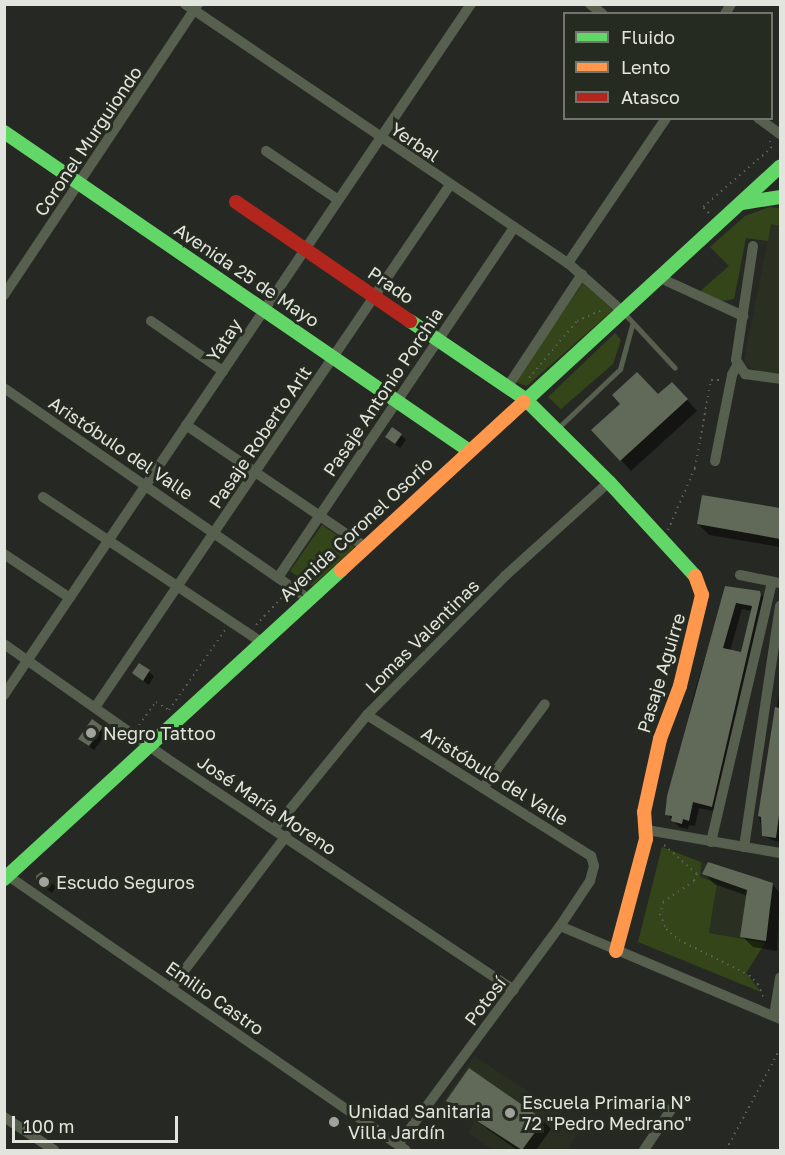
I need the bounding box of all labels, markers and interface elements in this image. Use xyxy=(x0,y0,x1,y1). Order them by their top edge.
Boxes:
legend xyxy=(563,12,773,120)
text: Fluido xyxy=(621,26,675,48)
text: Lento xyxy=(621,56,670,78)
street label: Coronel Murguiondo xyxy=(30,62,146,220)
text: Atasco xyxy=(621,86,680,108)
street label: Yerbal xyxy=(386,118,444,166)
street label: Avenida 25 de Mayo xyxy=(171,219,323,331)
street label: Prado xyxy=(364,262,418,308)
street label: Pasaje Antonio Porchia xyxy=(319,304,447,480)
street label: Yatay xyxy=(202,314,246,366)
street label: Pasaje Roberto Arlt xyxy=(204,362,316,512)
street label: Aristóbulo del Valle xyxy=(45,392,197,504)
street label: Avenida Coronel Osorio xyxy=(275,452,437,606)
street label: Lomas Valentinas xyxy=(361,575,483,697)
street label: Pasaje Aguirre xyxy=(633,610,689,736)
place label: Negro Tattoo xyxy=(103,722,216,744)
street label: Aristóbulo del Valle xyxy=(418,722,572,830)
marker: Negro Tattoo xyxy=(84,726,98,740)
street label: José María Moreno xyxy=(193,751,341,859)
place label: Escudo Seguros xyxy=(56,871,195,893)
marker: Escudo Seguros xyxy=(37,875,51,889)
street label: Emilio Castro xyxy=(162,956,268,1040)
street label: Potosí xyxy=(460,973,510,1029)
place label: Escuela Primaria N° 72 "Pedro Medrano" xyxy=(522,1092,691,1134)
place label: Unidad Sanitaria Villa Jardín xyxy=(348,1101,491,1144)
scale bar xyxy=(15,1104,182,1142)
marker: Escuela Primaria N° 72 "Pedro Medrano" xyxy=(503,1106,517,1120)
marker: Unidad Sanitaria Villa Jardín xyxy=(325,1113,343,1131)
text: 100 m xyxy=(23,1115,74,1137)

